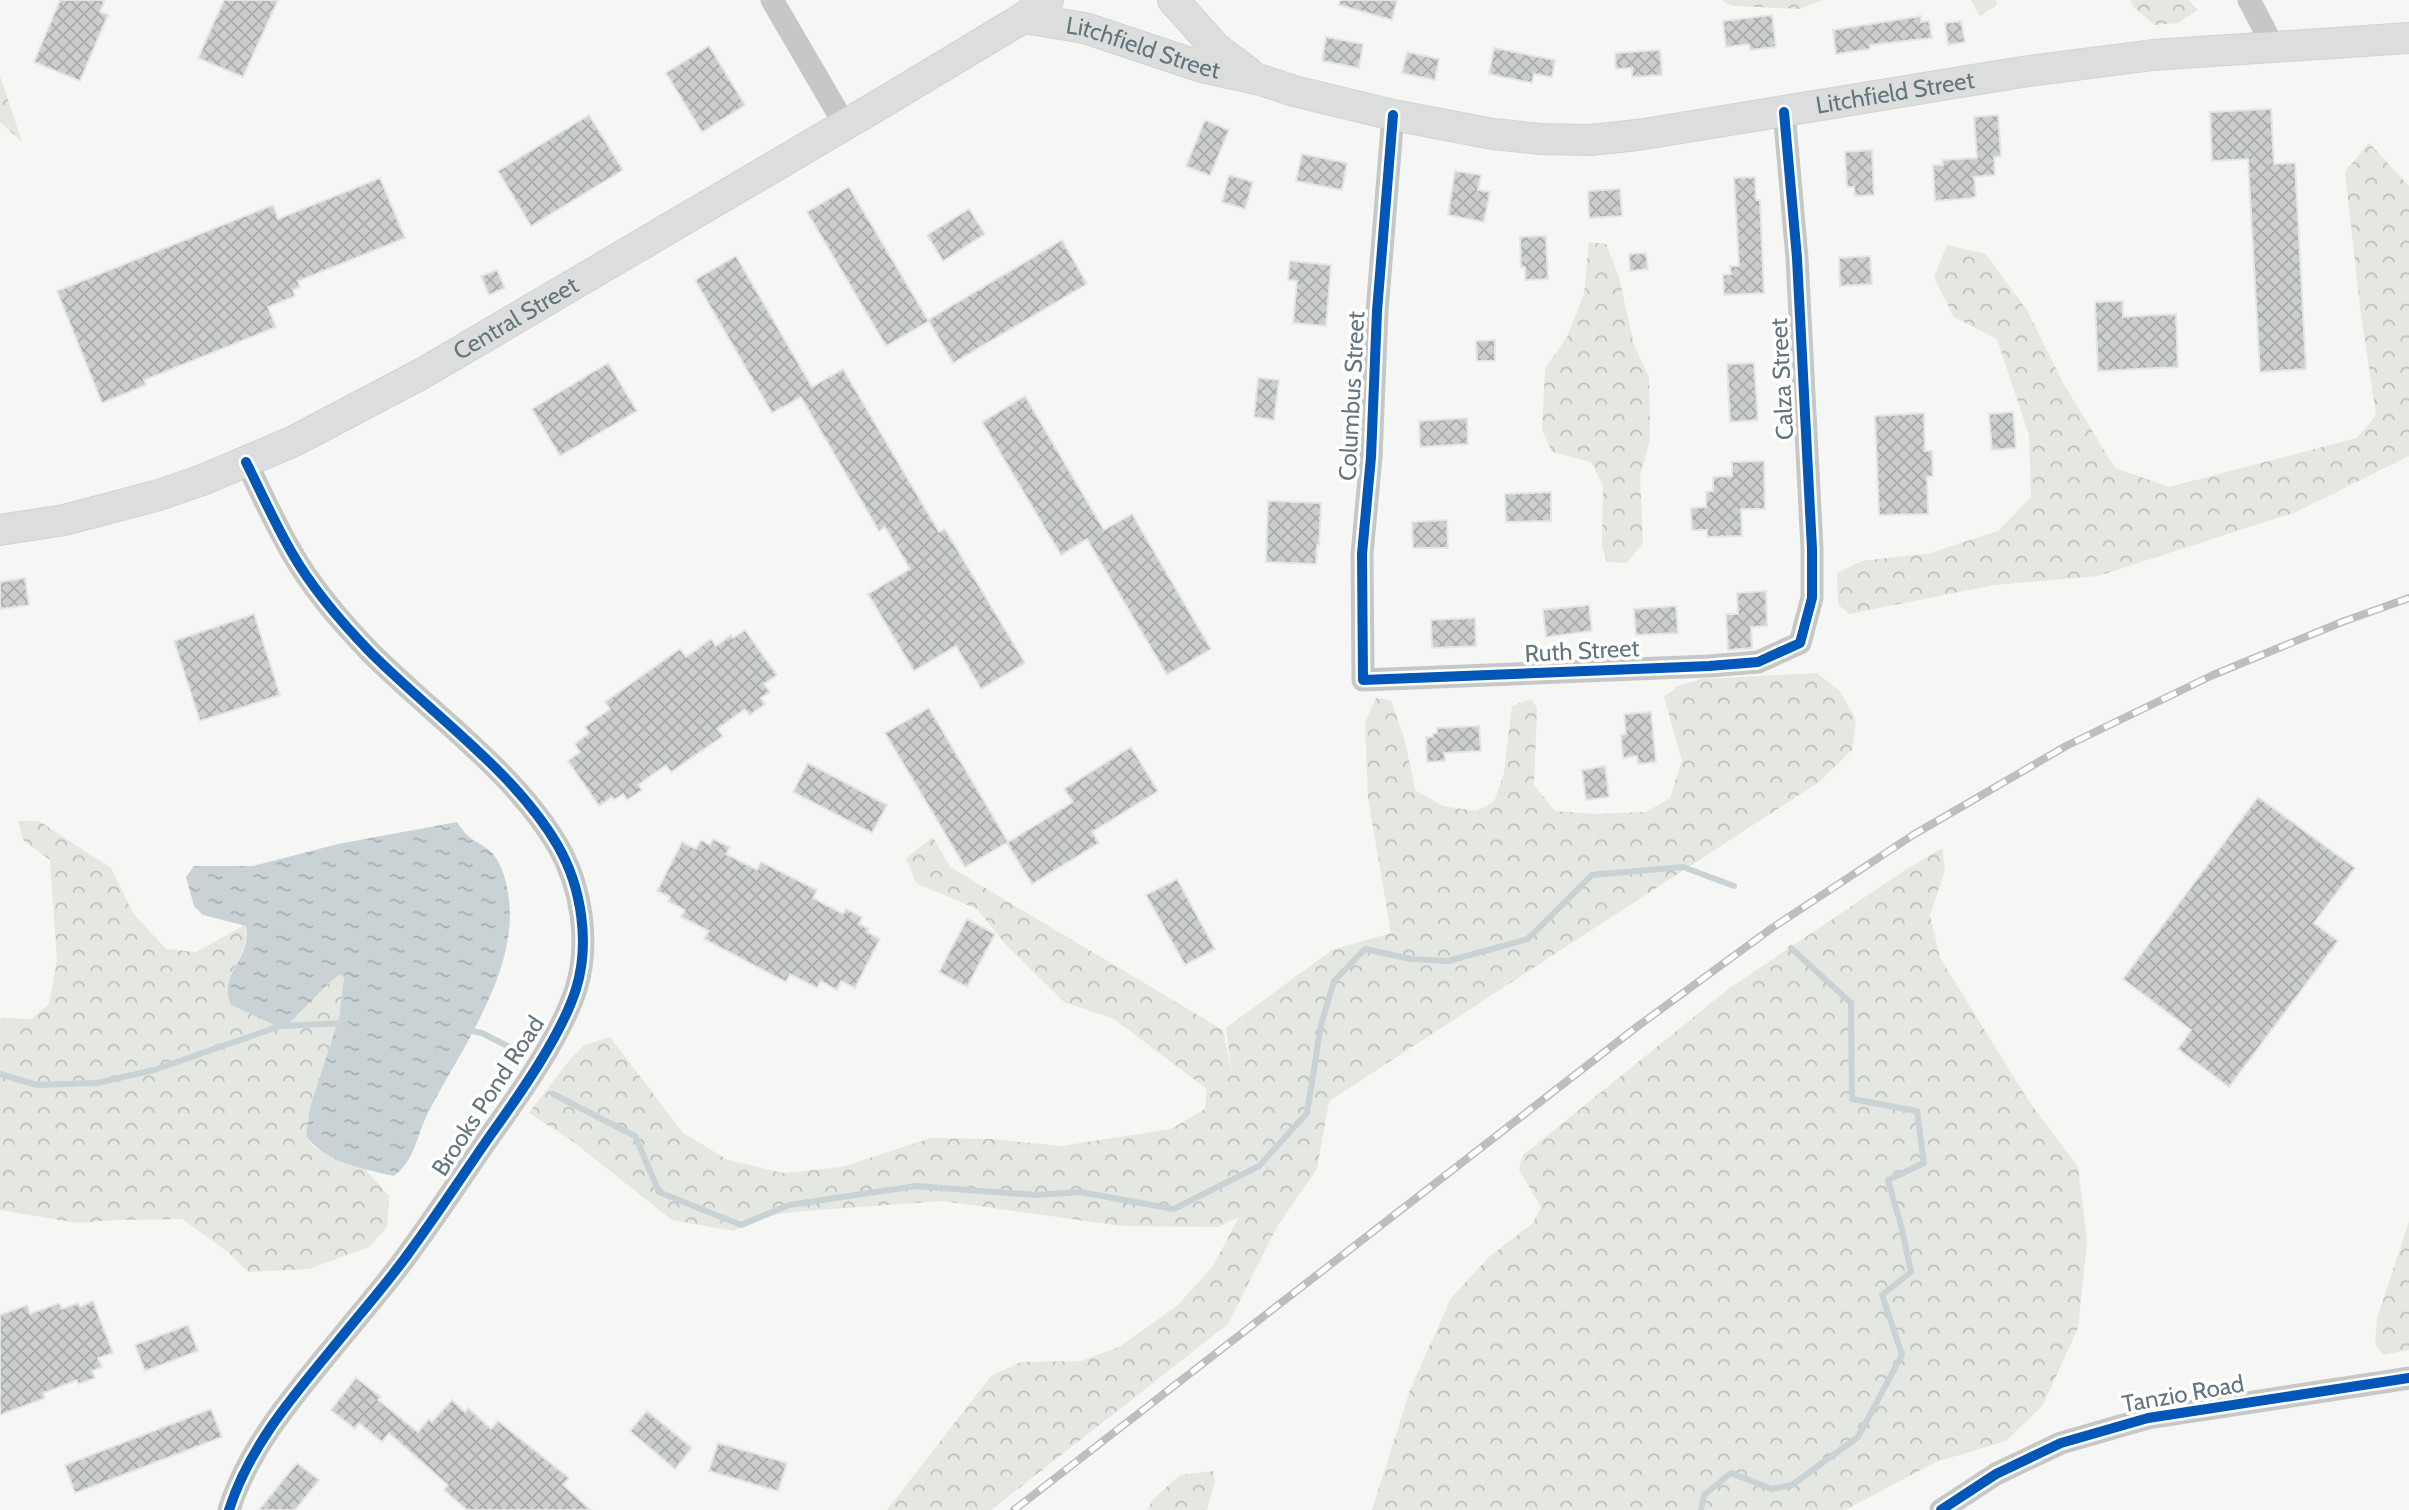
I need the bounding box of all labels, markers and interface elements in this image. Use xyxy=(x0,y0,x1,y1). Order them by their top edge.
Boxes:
street label: Litchfield Street xyxy=(1064,10,1223,85)
street label: Litchfield Street xyxy=(1814,65,1976,120)
street label: Central Street xyxy=(448,270,583,366)
street label: Columbus Street xyxy=(1333,310,1370,482)
street label: Calza Street xyxy=(1764,317,1799,441)
street label: Ruth Street xyxy=(1524,633,1640,668)
street label: Brooks Pond Road xyxy=(425,1010,550,1181)
street label: Tanzio Road xyxy=(2120,1369,2246,1418)

